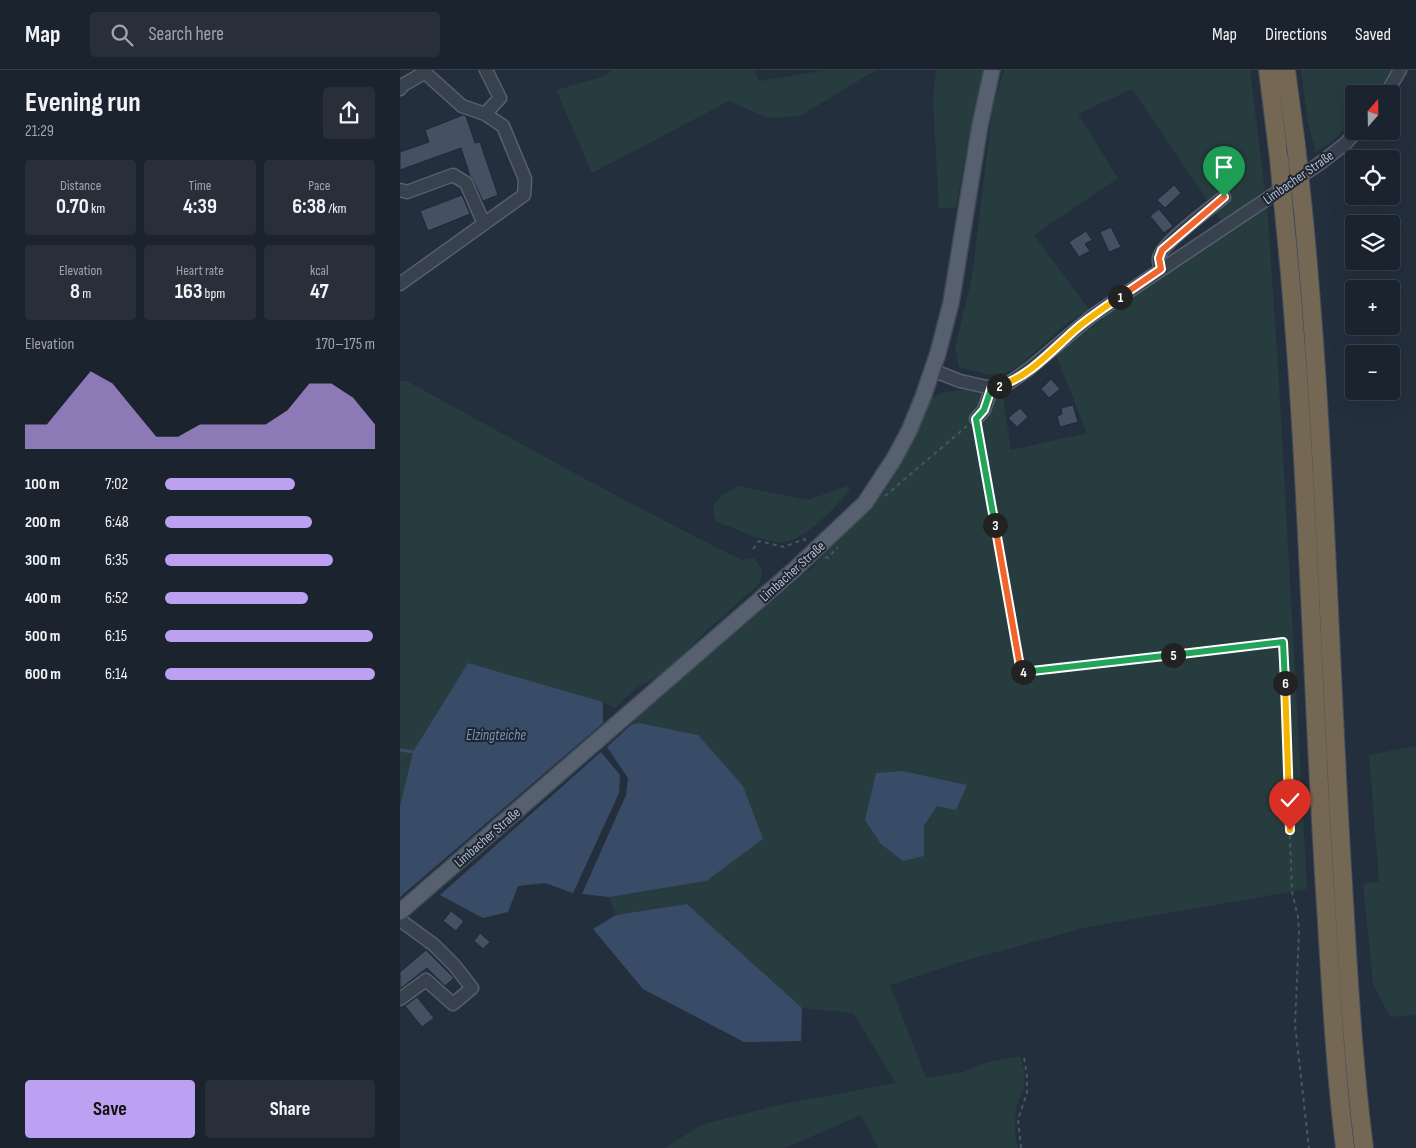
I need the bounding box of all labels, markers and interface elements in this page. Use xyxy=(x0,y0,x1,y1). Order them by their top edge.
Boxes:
search box xyxy=(90,12,440,57)
text: Map xyxy=(25,20,60,49)
icon: search xyxy=(108,21,136,49)
text: Search here xyxy=(148,23,224,46)
text: Map xyxy=(1212,24,1237,45)
text: Directions xyxy=(1265,24,1327,45)
text: Saved xyxy=(1355,24,1391,45)
north arrow xyxy=(1345,85,1400,140)
map controls xyxy=(1345,85,1400,400)
text: Evening run xyxy=(25,86,141,119)
button: share xyxy=(323,87,375,139)
text: 21:29 xyxy=(25,122,54,141)
pin xyxy=(1203,146,1245,197)
street label: Limbacher Straße xyxy=(1260,147,1337,208)
button: locate xyxy=(1345,150,1400,205)
icon: arrive xyxy=(1210,153,1238,181)
text: Distance xyxy=(60,177,101,194)
text: Time xyxy=(189,177,211,194)
text: Pace xyxy=(308,177,330,194)
text: 0.70 xyxy=(56,194,89,219)
text: 4:39 xyxy=(183,194,217,219)
text: 6:38 xyxy=(292,194,326,219)
text: km xyxy=(89,200,105,217)
text: /km xyxy=(326,200,347,217)
button: layers xyxy=(1345,215,1400,270)
text: Elevation xyxy=(59,262,102,279)
text: Heart rate xyxy=(176,262,224,279)
text: kcal xyxy=(310,262,329,279)
text: 8 xyxy=(70,279,80,304)
text: 163 xyxy=(175,279,202,304)
text: 47 xyxy=(310,279,329,304)
button: + xyxy=(1345,280,1400,335)
pin: 1 xyxy=(1108,284,1132,310)
text: m xyxy=(80,285,91,302)
text: bpm xyxy=(202,285,225,302)
text: 1 xyxy=(1118,289,1123,306)
text: Elevation xyxy=(25,335,74,354)
text: 170–175 m xyxy=(316,335,375,354)
button: − xyxy=(1345,345,1400,400)
pin: 2 xyxy=(986,374,1012,398)
text: 2 xyxy=(996,378,1003,395)
text: 100 m xyxy=(25,475,60,494)
text: 7:02 xyxy=(105,475,128,494)
pin: 3 xyxy=(982,512,1008,538)
text: 200 m xyxy=(25,513,60,532)
text: 6:48 xyxy=(105,513,129,532)
text: 3 xyxy=(992,517,999,534)
street label: Limbacher Straße xyxy=(756,537,829,605)
text: 300 m xyxy=(25,551,61,570)
text: 6:35 xyxy=(105,551,128,570)
text: 400 m xyxy=(25,589,61,608)
text: 6:52 xyxy=(105,589,128,608)
text: 500 m xyxy=(25,627,60,646)
text: 6:15 xyxy=(105,627,127,646)
pin: 5 xyxy=(1160,642,1186,668)
text: 5 xyxy=(1170,647,1177,664)
pin: 4 xyxy=(1010,660,1036,684)
text: 4 xyxy=(1020,664,1027,681)
text: 600 m xyxy=(25,665,61,684)
text: 6:14 xyxy=(105,665,127,684)
pin: 6 xyxy=(1272,670,1298,696)
text: 6 xyxy=(1282,675,1289,692)
water label: Elzingteiche xyxy=(466,726,526,745)
pin xyxy=(1269,779,1311,830)
icon: check xyxy=(1276,786,1304,814)
street label: Limbacher Straße xyxy=(451,804,524,871)
button: Save xyxy=(25,1080,195,1138)
button: Share xyxy=(205,1080,375,1138)

